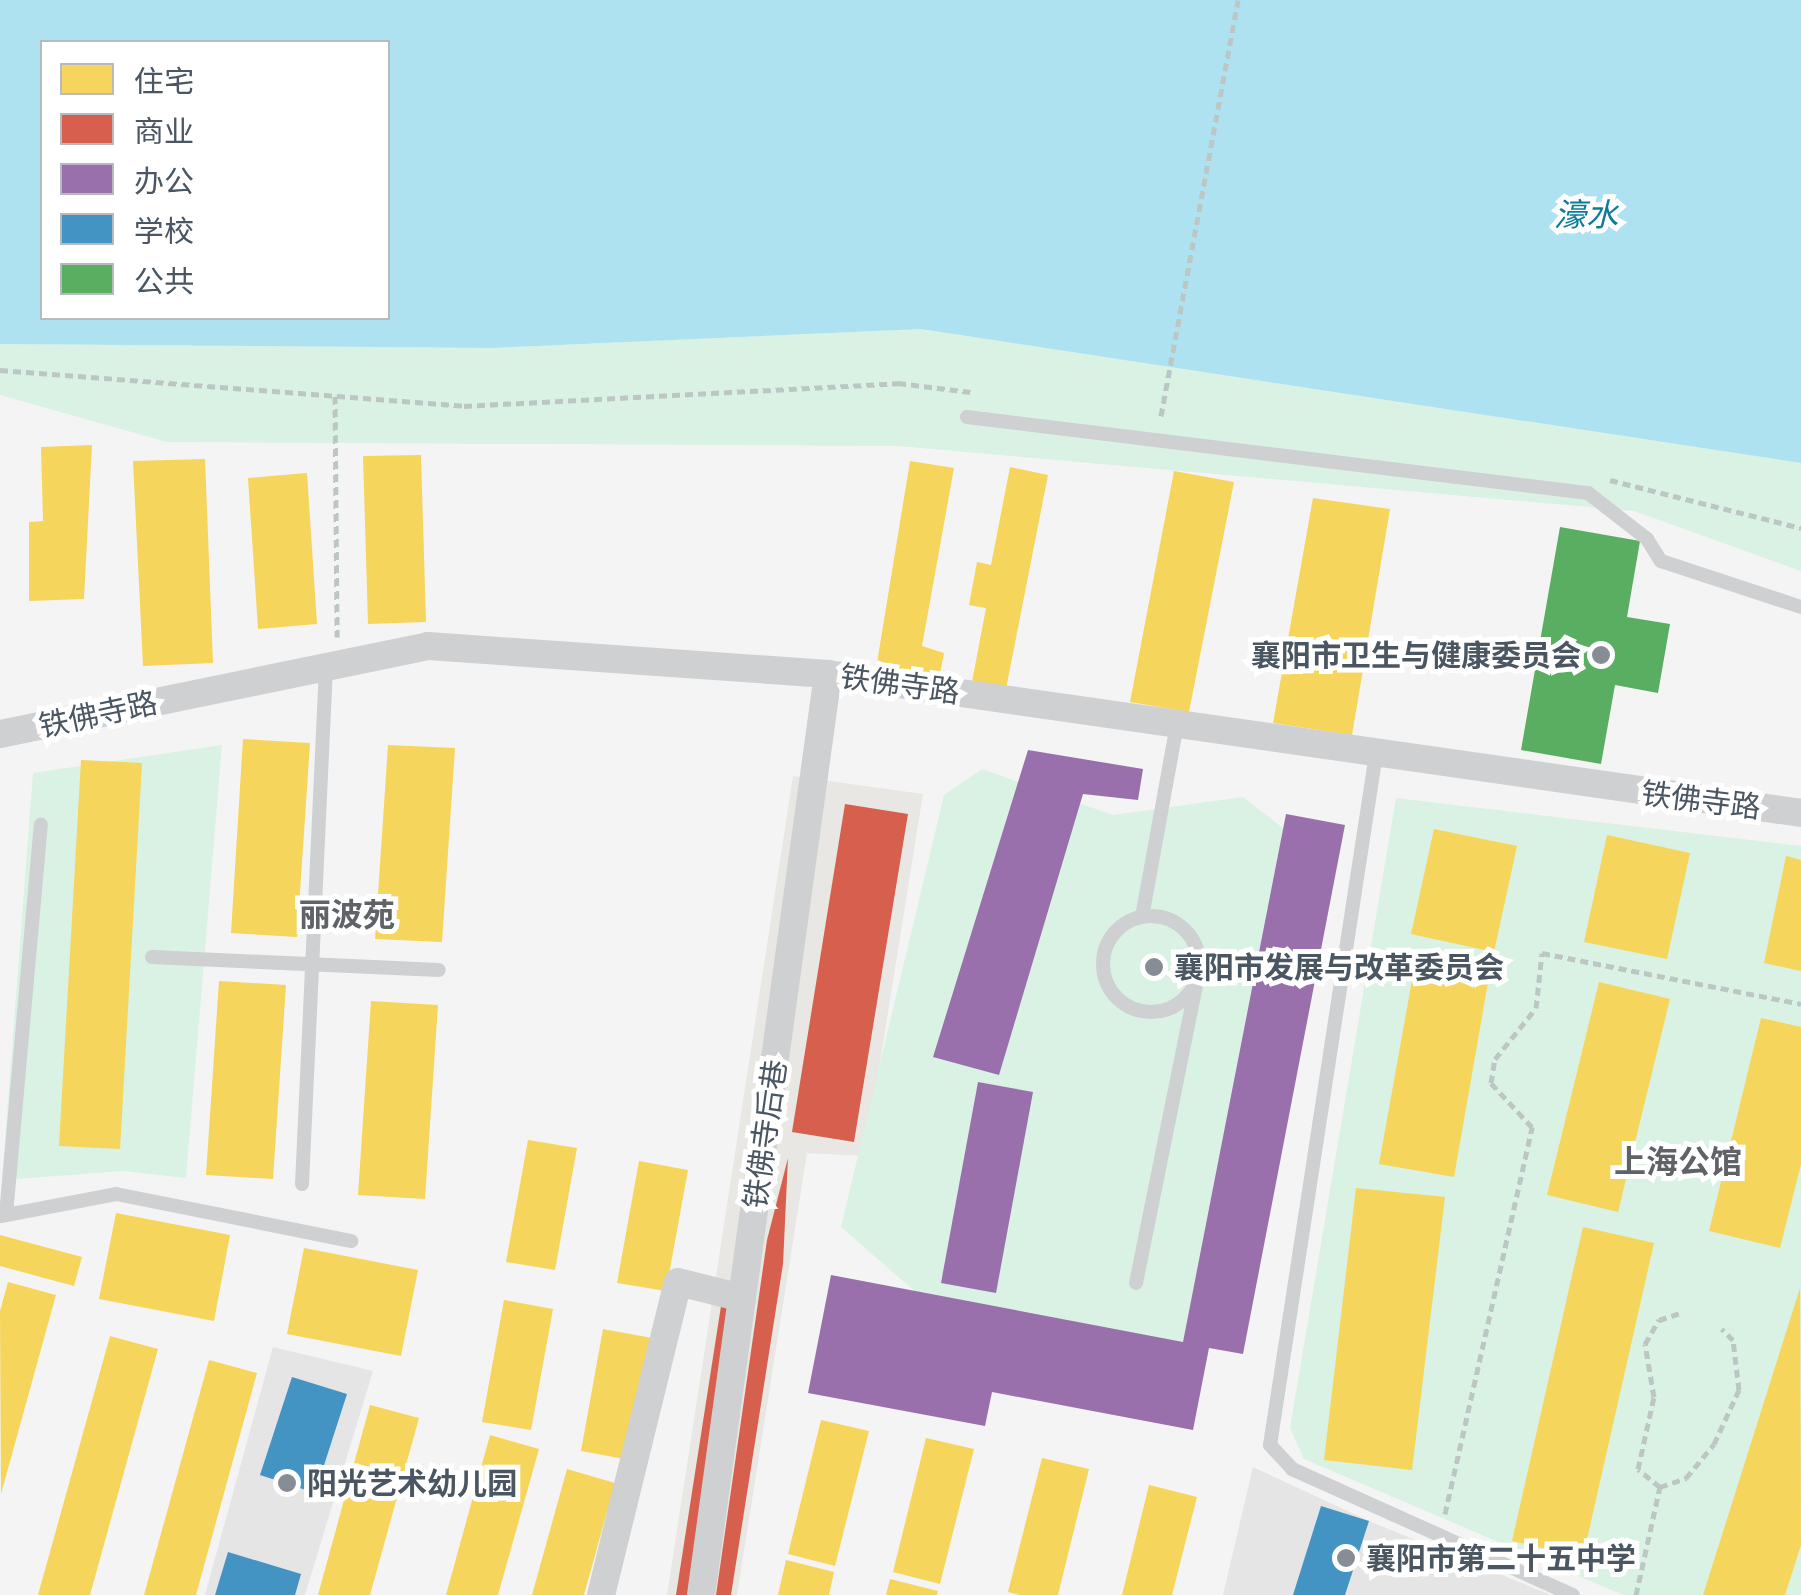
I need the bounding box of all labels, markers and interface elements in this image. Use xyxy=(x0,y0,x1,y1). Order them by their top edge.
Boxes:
legend xyxy=(40,40,390,320)
text: 住宅 xyxy=(134,60,194,101)
text: 商业 xyxy=(134,110,194,151)
text: 办公 xyxy=(134,160,194,201)
water label: 濠水 xyxy=(1554,195,1618,233)
text: 学校 xyxy=(134,210,194,251)
text: 公共 xyxy=(134,260,194,301)
place label: 襄阳市卫生与健康委员会 xyxy=(1251,637,1581,673)
marker: 襄阳市卫生与健康委员会 xyxy=(1590,644,1612,666)
street label: 铁佛寺路 xyxy=(838,658,962,710)
street label: 铁佛寺路 xyxy=(36,684,160,744)
street label: 铁佛寺路 xyxy=(1639,775,1763,825)
district label: 丽波苑 xyxy=(299,895,395,933)
place label: 襄阳市发展与改革委员会 xyxy=(1174,949,1504,985)
marker: 襄阳市发展与改革委员会 xyxy=(1143,956,1165,978)
street label: 铁佛寺后巷 xyxy=(737,1057,793,1211)
district label: 上海公馆 xyxy=(1614,1142,1742,1180)
place label: 阳光艺术幼儿园 xyxy=(307,1465,517,1501)
marker: 阳光艺术幼儿园 xyxy=(276,1472,298,1494)
place label: 襄阳市第二十五中学 xyxy=(1366,1540,1636,1576)
marker: 襄阳市第二十五中学 xyxy=(1335,1547,1357,1569)

